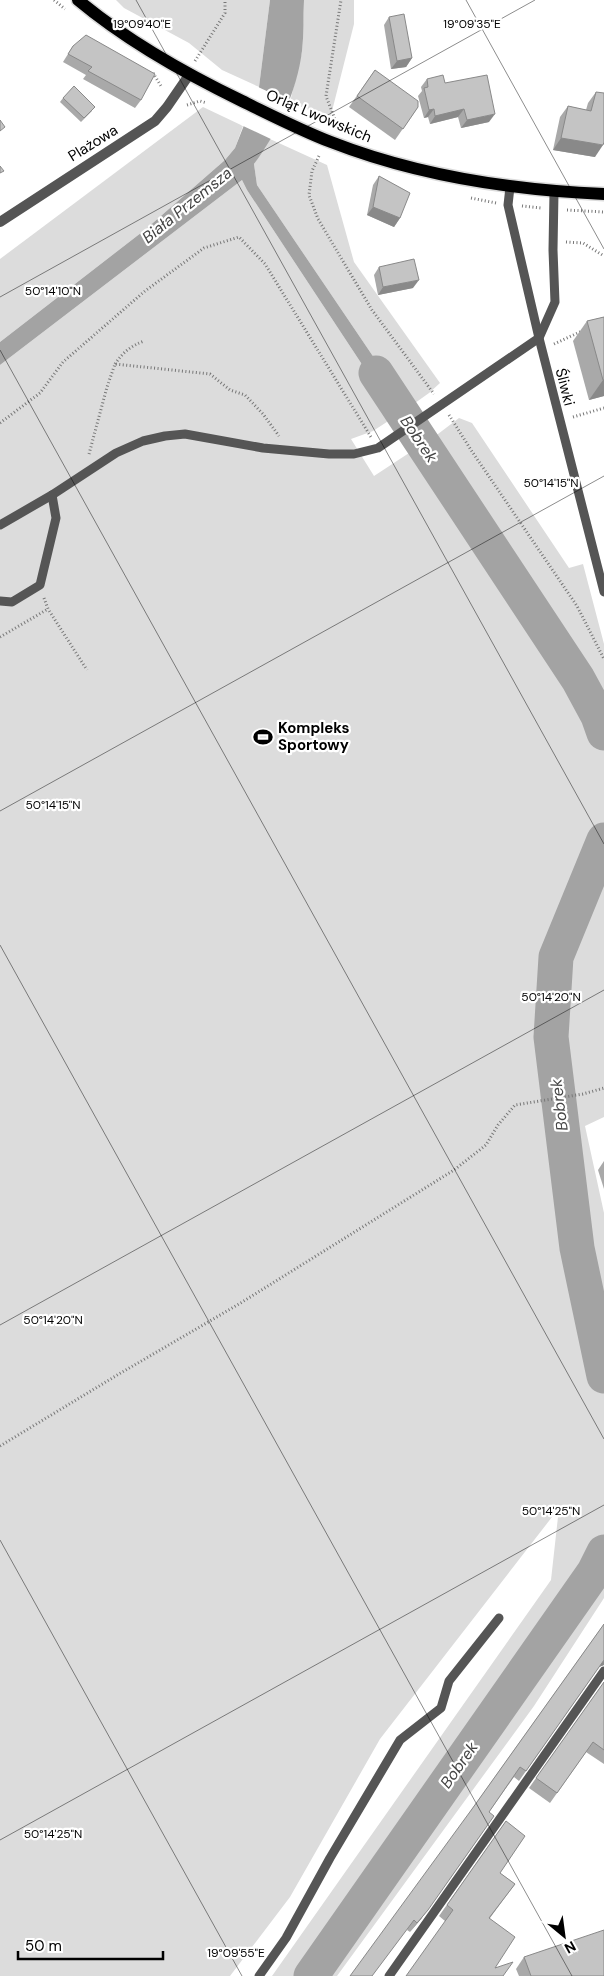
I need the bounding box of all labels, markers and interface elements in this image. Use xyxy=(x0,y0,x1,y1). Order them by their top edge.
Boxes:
text: 19°09'40"E xyxy=(113,16,171,32)
text: 19°09'35"E xyxy=(443,16,501,32)
street label: Orląt Lwowskich xyxy=(263,85,375,147)
street label: Plażowa xyxy=(64,120,122,166)
water label: Biała Przemsza xyxy=(138,162,236,248)
text: 50°14'10"N xyxy=(25,283,81,299)
street label: Śliwki xyxy=(551,366,579,408)
water label: Bobrek xyxy=(396,412,443,467)
text: 50°14'15"N xyxy=(523,475,579,491)
place label: Kompleks Sportowy xyxy=(278,718,350,755)
sports icon: Kompleks Sportowy xyxy=(252,726,274,748)
text: 50°14'15"N xyxy=(25,797,81,813)
text: 50°14'20"N xyxy=(521,989,581,1005)
water label: Bobrek xyxy=(545,1077,573,1132)
text: 50°14'20"N xyxy=(23,1312,83,1328)
text: 50°14'25"N xyxy=(522,1503,580,1519)
water label: Bobrek xyxy=(435,1737,483,1792)
text: 50°14'25"N xyxy=(24,1826,82,1842)
north arrow xyxy=(539,1911,589,1961)
scale bar xyxy=(18,1928,162,1960)
text: 50 m xyxy=(25,1936,62,1956)
text: N xyxy=(561,1937,579,1958)
text: 19°09'55"E xyxy=(207,1945,265,1961)

